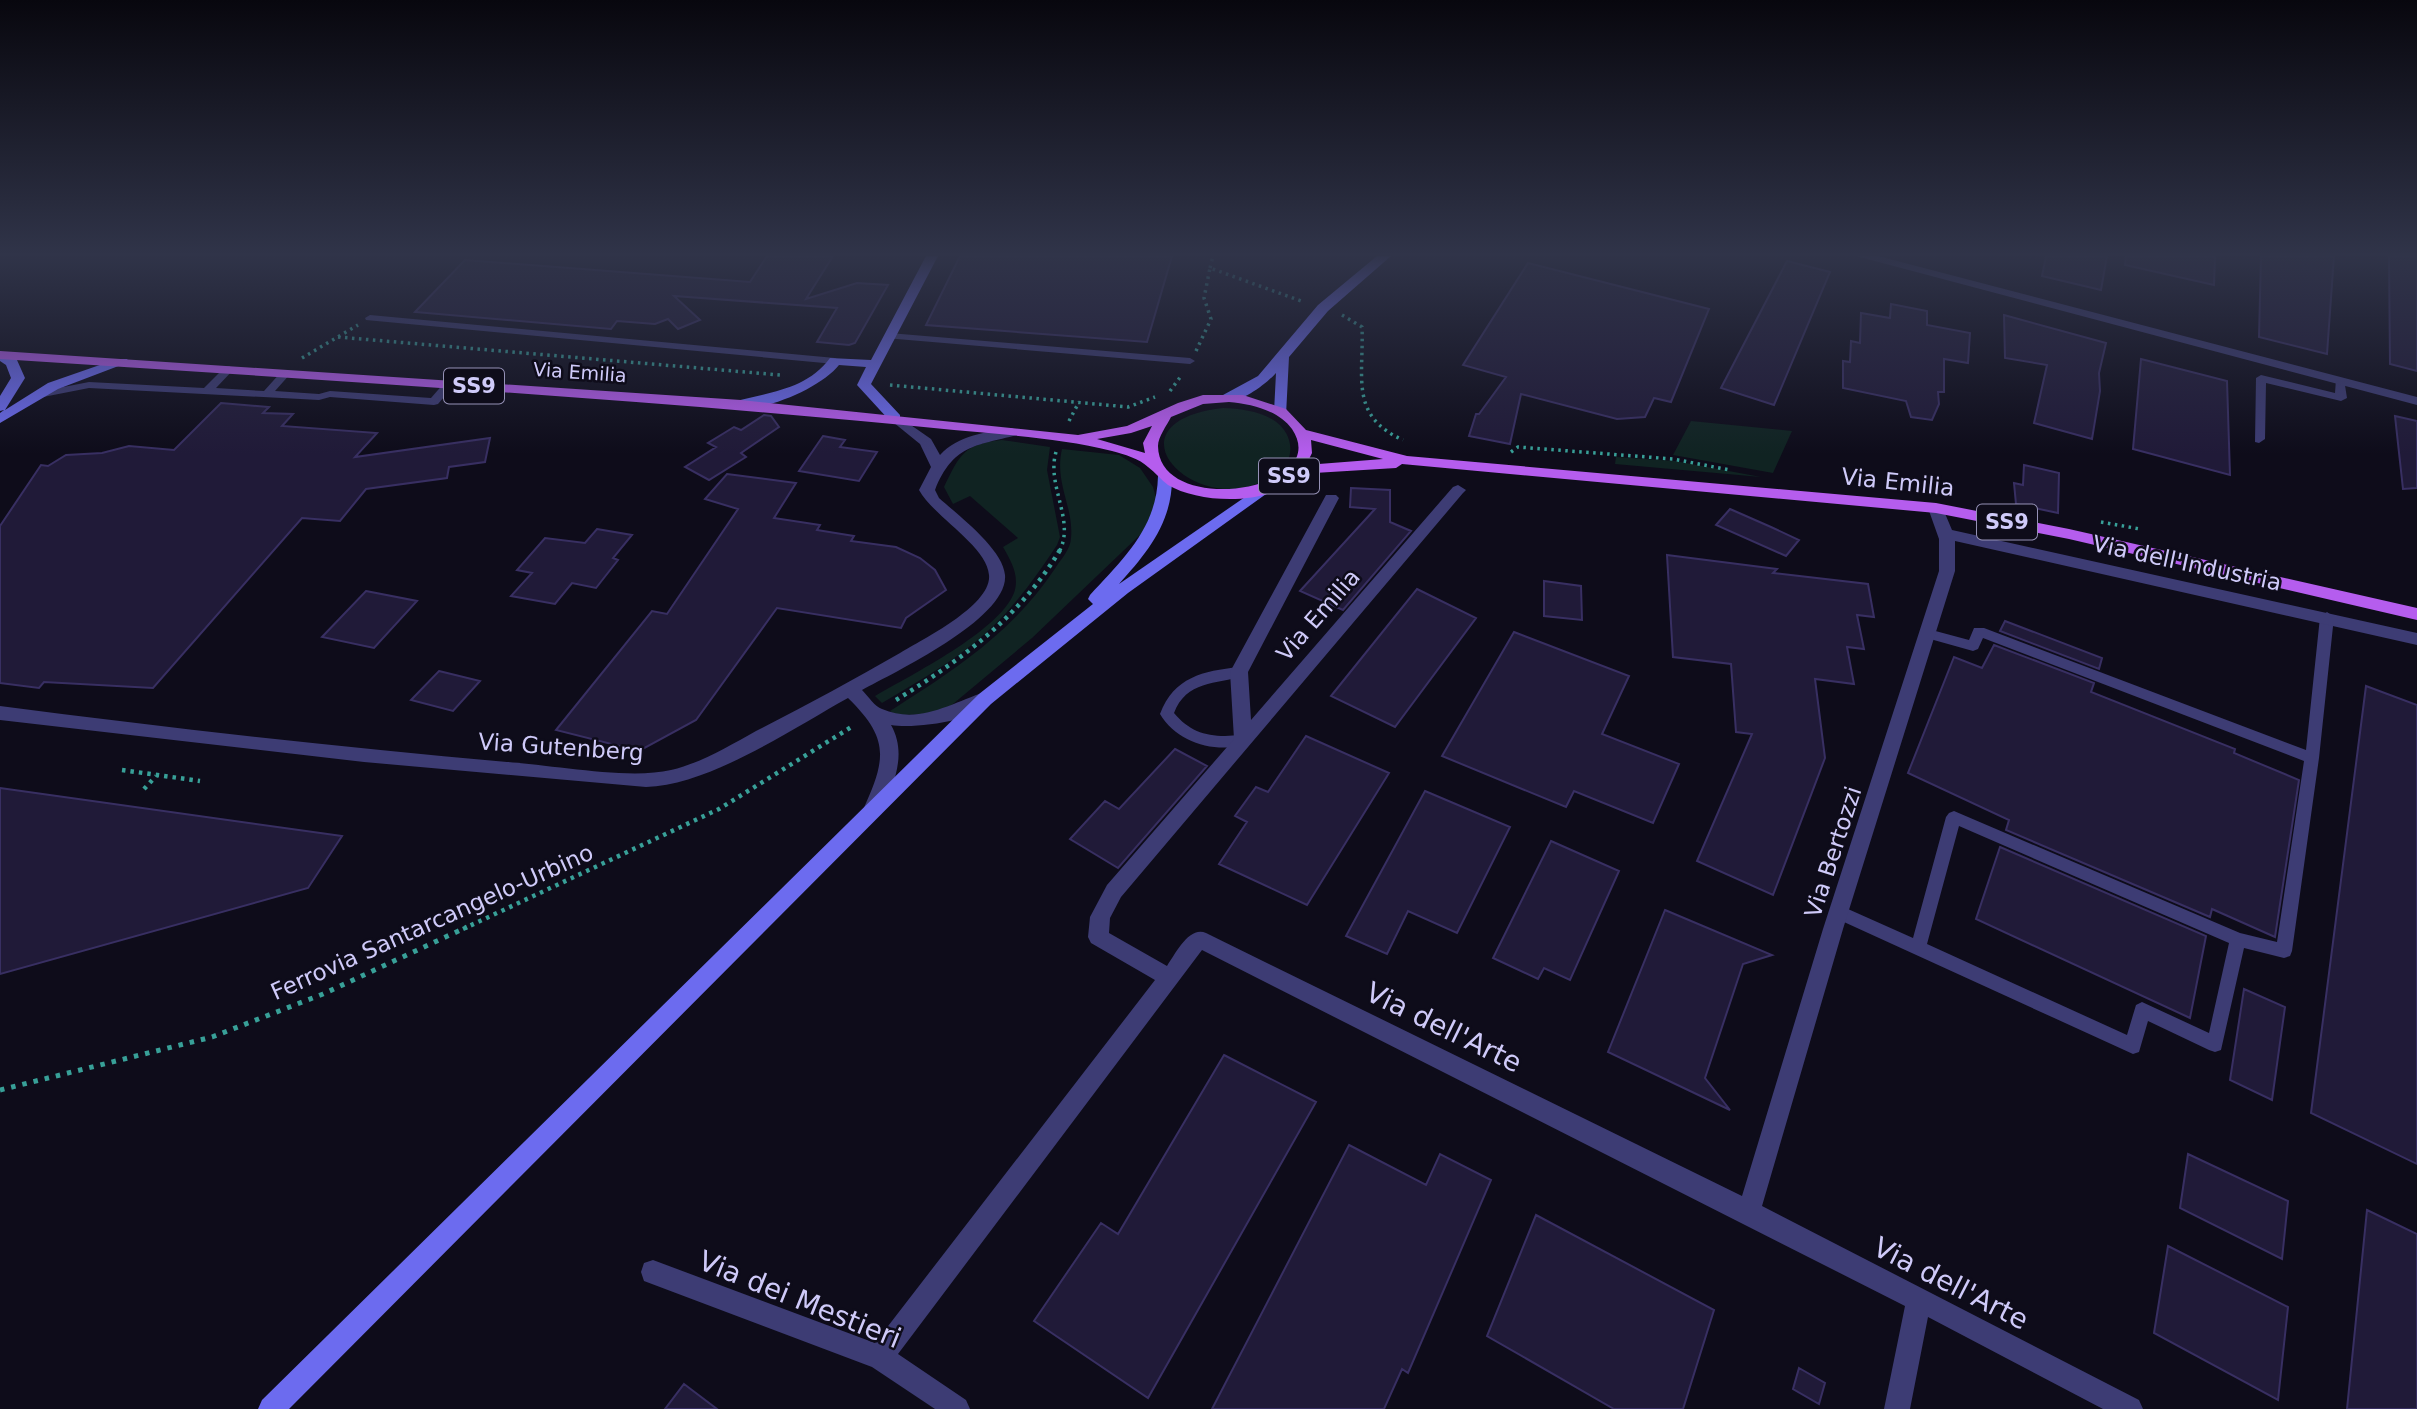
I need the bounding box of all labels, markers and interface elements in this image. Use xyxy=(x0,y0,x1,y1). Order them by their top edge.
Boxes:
street label: Via Emilia xyxy=(533,358,627,386)
road number: SS9 xyxy=(444,368,504,404)
road number: SS9 xyxy=(1259,458,1319,494)
street label: Via Emilia xyxy=(1840,463,1956,501)
road number: SS9 xyxy=(1977,504,2037,540)
street label: Via dell'Industria xyxy=(2090,530,2284,596)
street label: Via Emilia xyxy=(1271,564,1365,666)
street label: Via Gutenberg xyxy=(478,728,644,766)
street label: Via Bertozzi xyxy=(1800,783,1866,921)
street label: Ferrovia Santarcangelo-Urbino xyxy=(267,839,597,1005)
street label: Via dell'Arte xyxy=(1360,975,1527,1079)
street label: Via dell'Arte xyxy=(1868,1230,2034,1337)
street label: Via dei Mestieri xyxy=(694,1244,906,1355)

